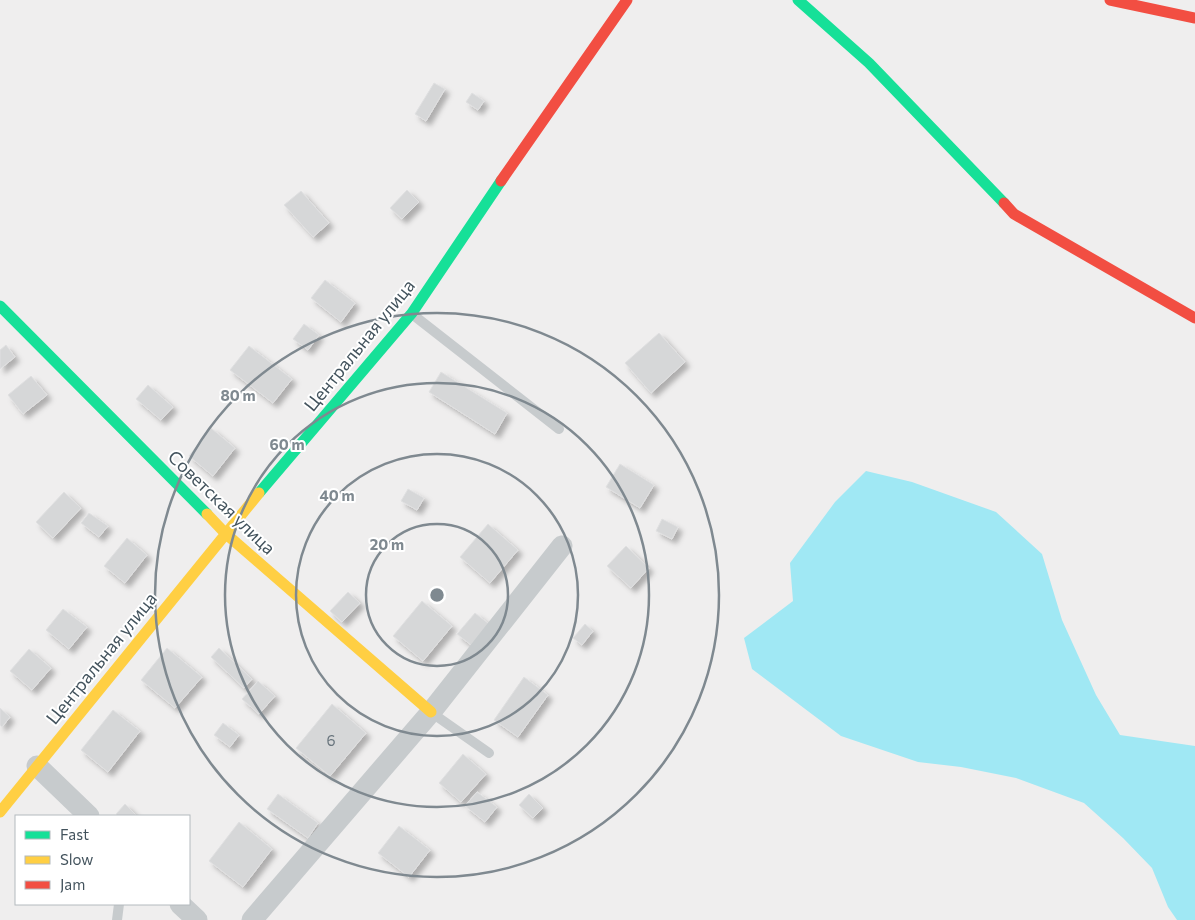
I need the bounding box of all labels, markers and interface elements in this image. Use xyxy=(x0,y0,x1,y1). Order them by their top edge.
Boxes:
street label: Центральная улица xyxy=(299,275,419,415)
text: 80 m xyxy=(220,386,256,404)
text: 60 m xyxy=(269,435,305,453)
street label: Советская улица xyxy=(164,445,280,559)
text: 40 m xyxy=(319,486,355,504)
text: 20 m xyxy=(370,535,404,553)
centre of rings xyxy=(428,586,446,604)
street label: Центральная улица xyxy=(41,588,161,728)
house number: 6 xyxy=(326,731,336,749)
legend xyxy=(15,815,190,905)
text: Fast xyxy=(60,825,89,843)
text: Slow xyxy=(60,850,93,868)
text: Jam xyxy=(60,875,85,893)

